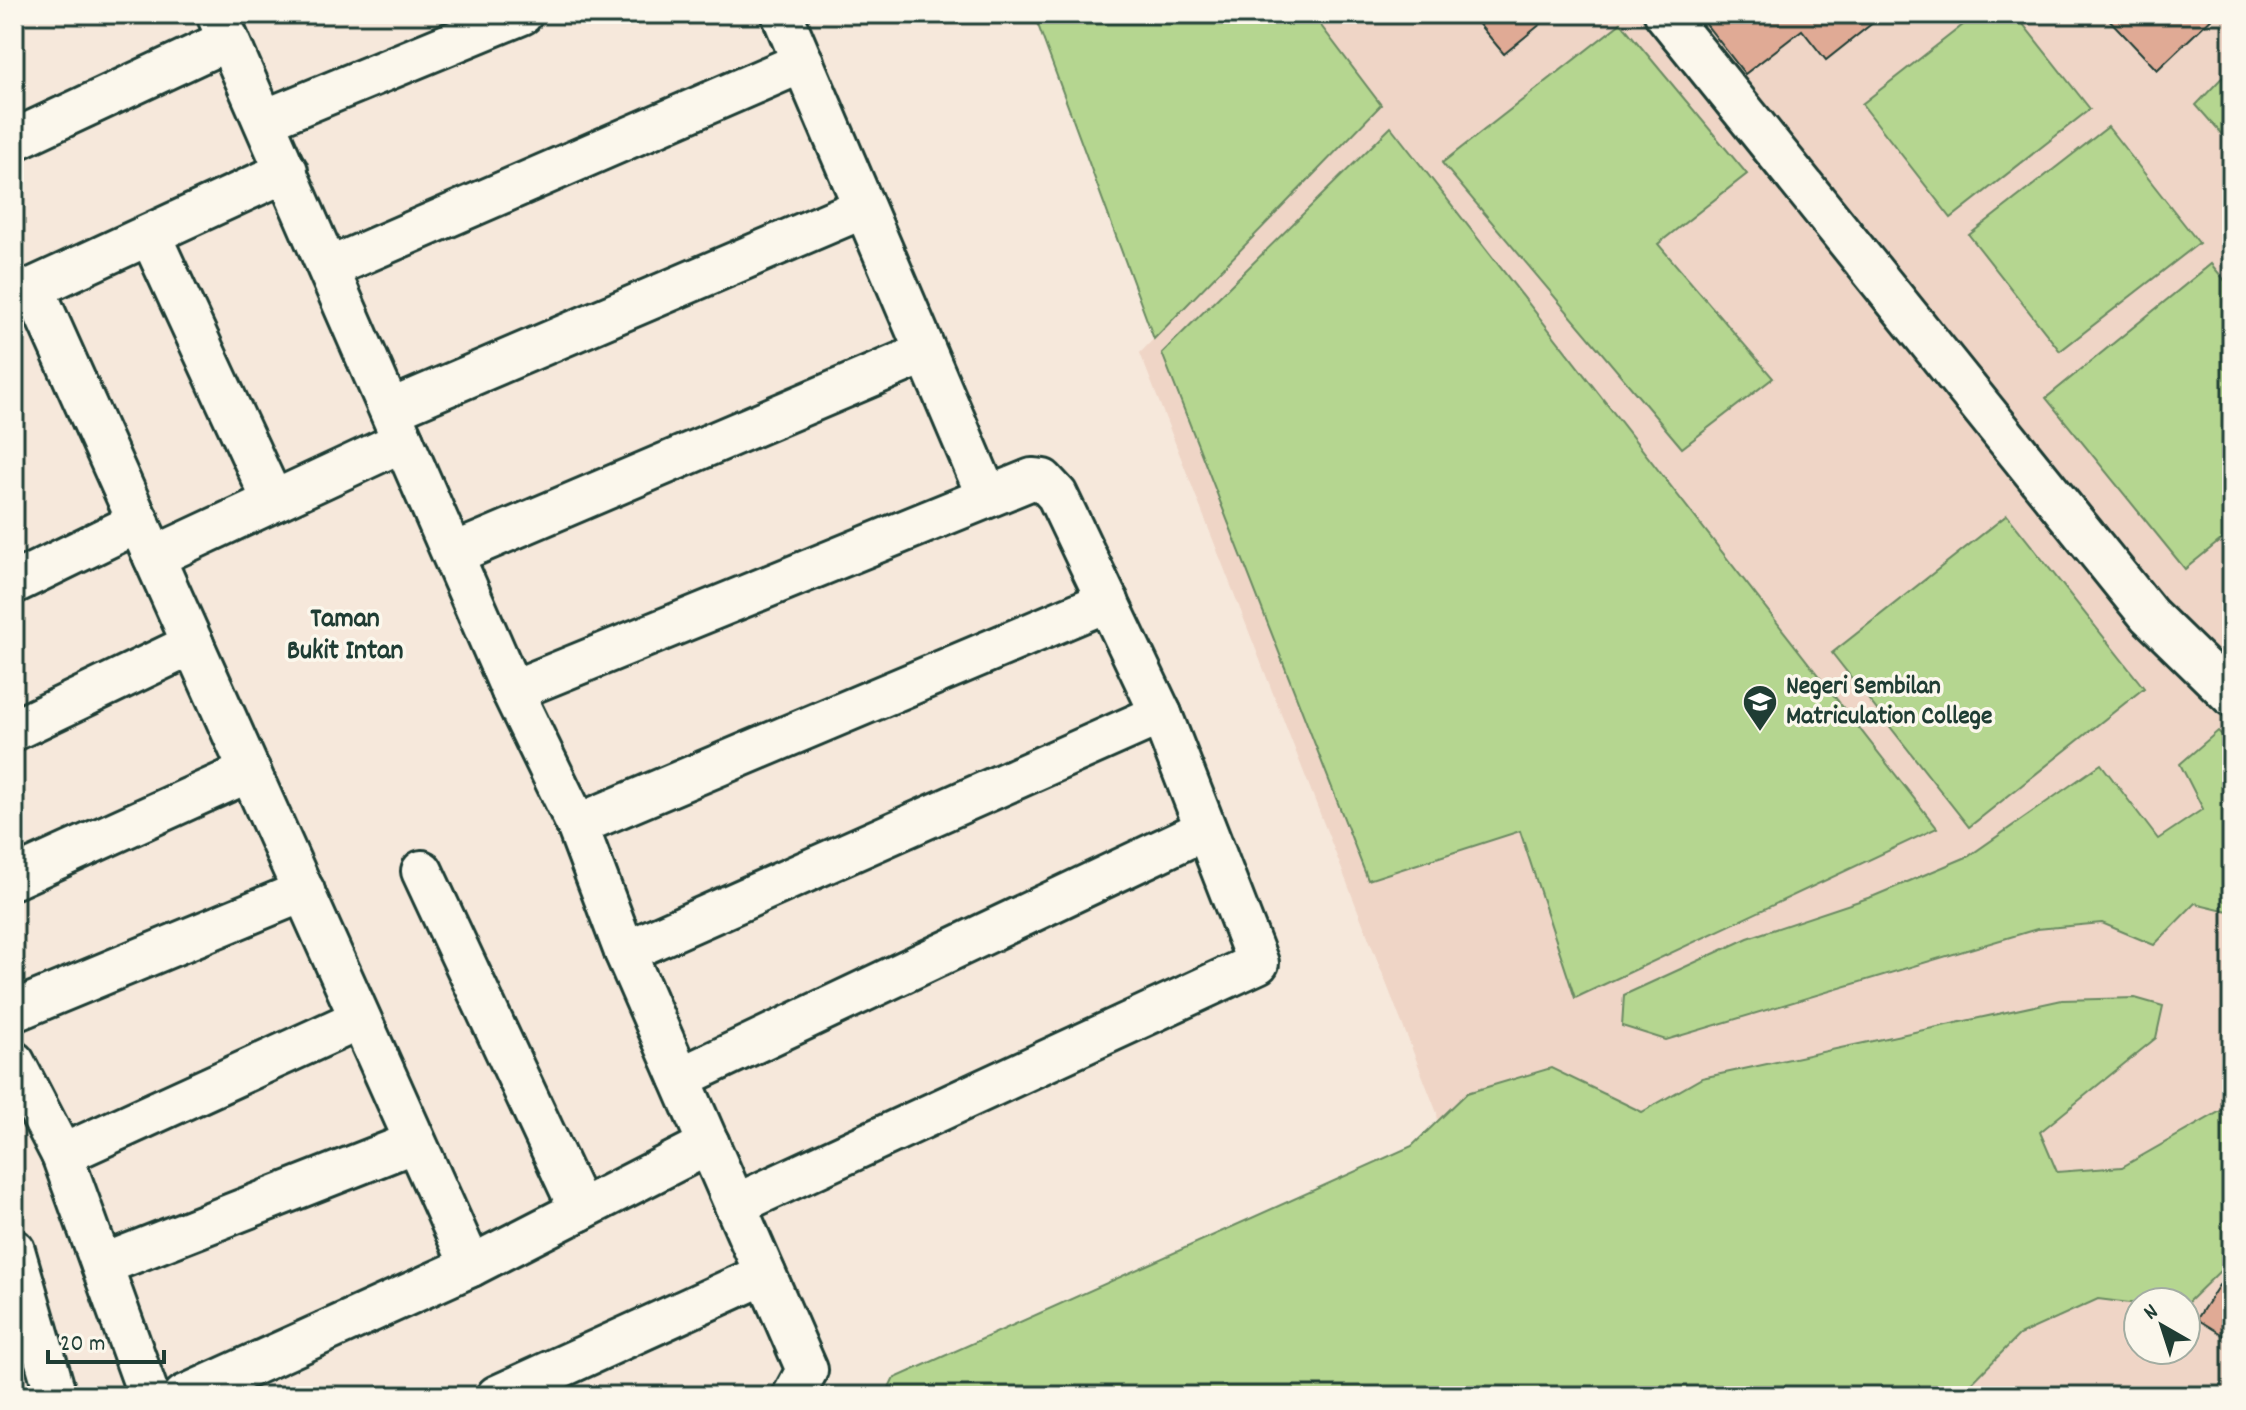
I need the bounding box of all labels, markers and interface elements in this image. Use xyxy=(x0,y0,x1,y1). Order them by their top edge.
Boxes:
district label: Taman Bukit Intan xyxy=(287,601,403,673)
place label: Negeri Sembilan Matriculation College xyxy=(1786,669,1992,736)
school or university icon: Negeri Sembilan Matriculation College xyxy=(1741,683,1779,733)
north arrow xyxy=(2122,1286,2202,1366)
text: N xyxy=(2138,1298,2166,1329)
scale bar xyxy=(48,1314,164,1364)
text: 20 m xyxy=(60,1328,106,1362)

